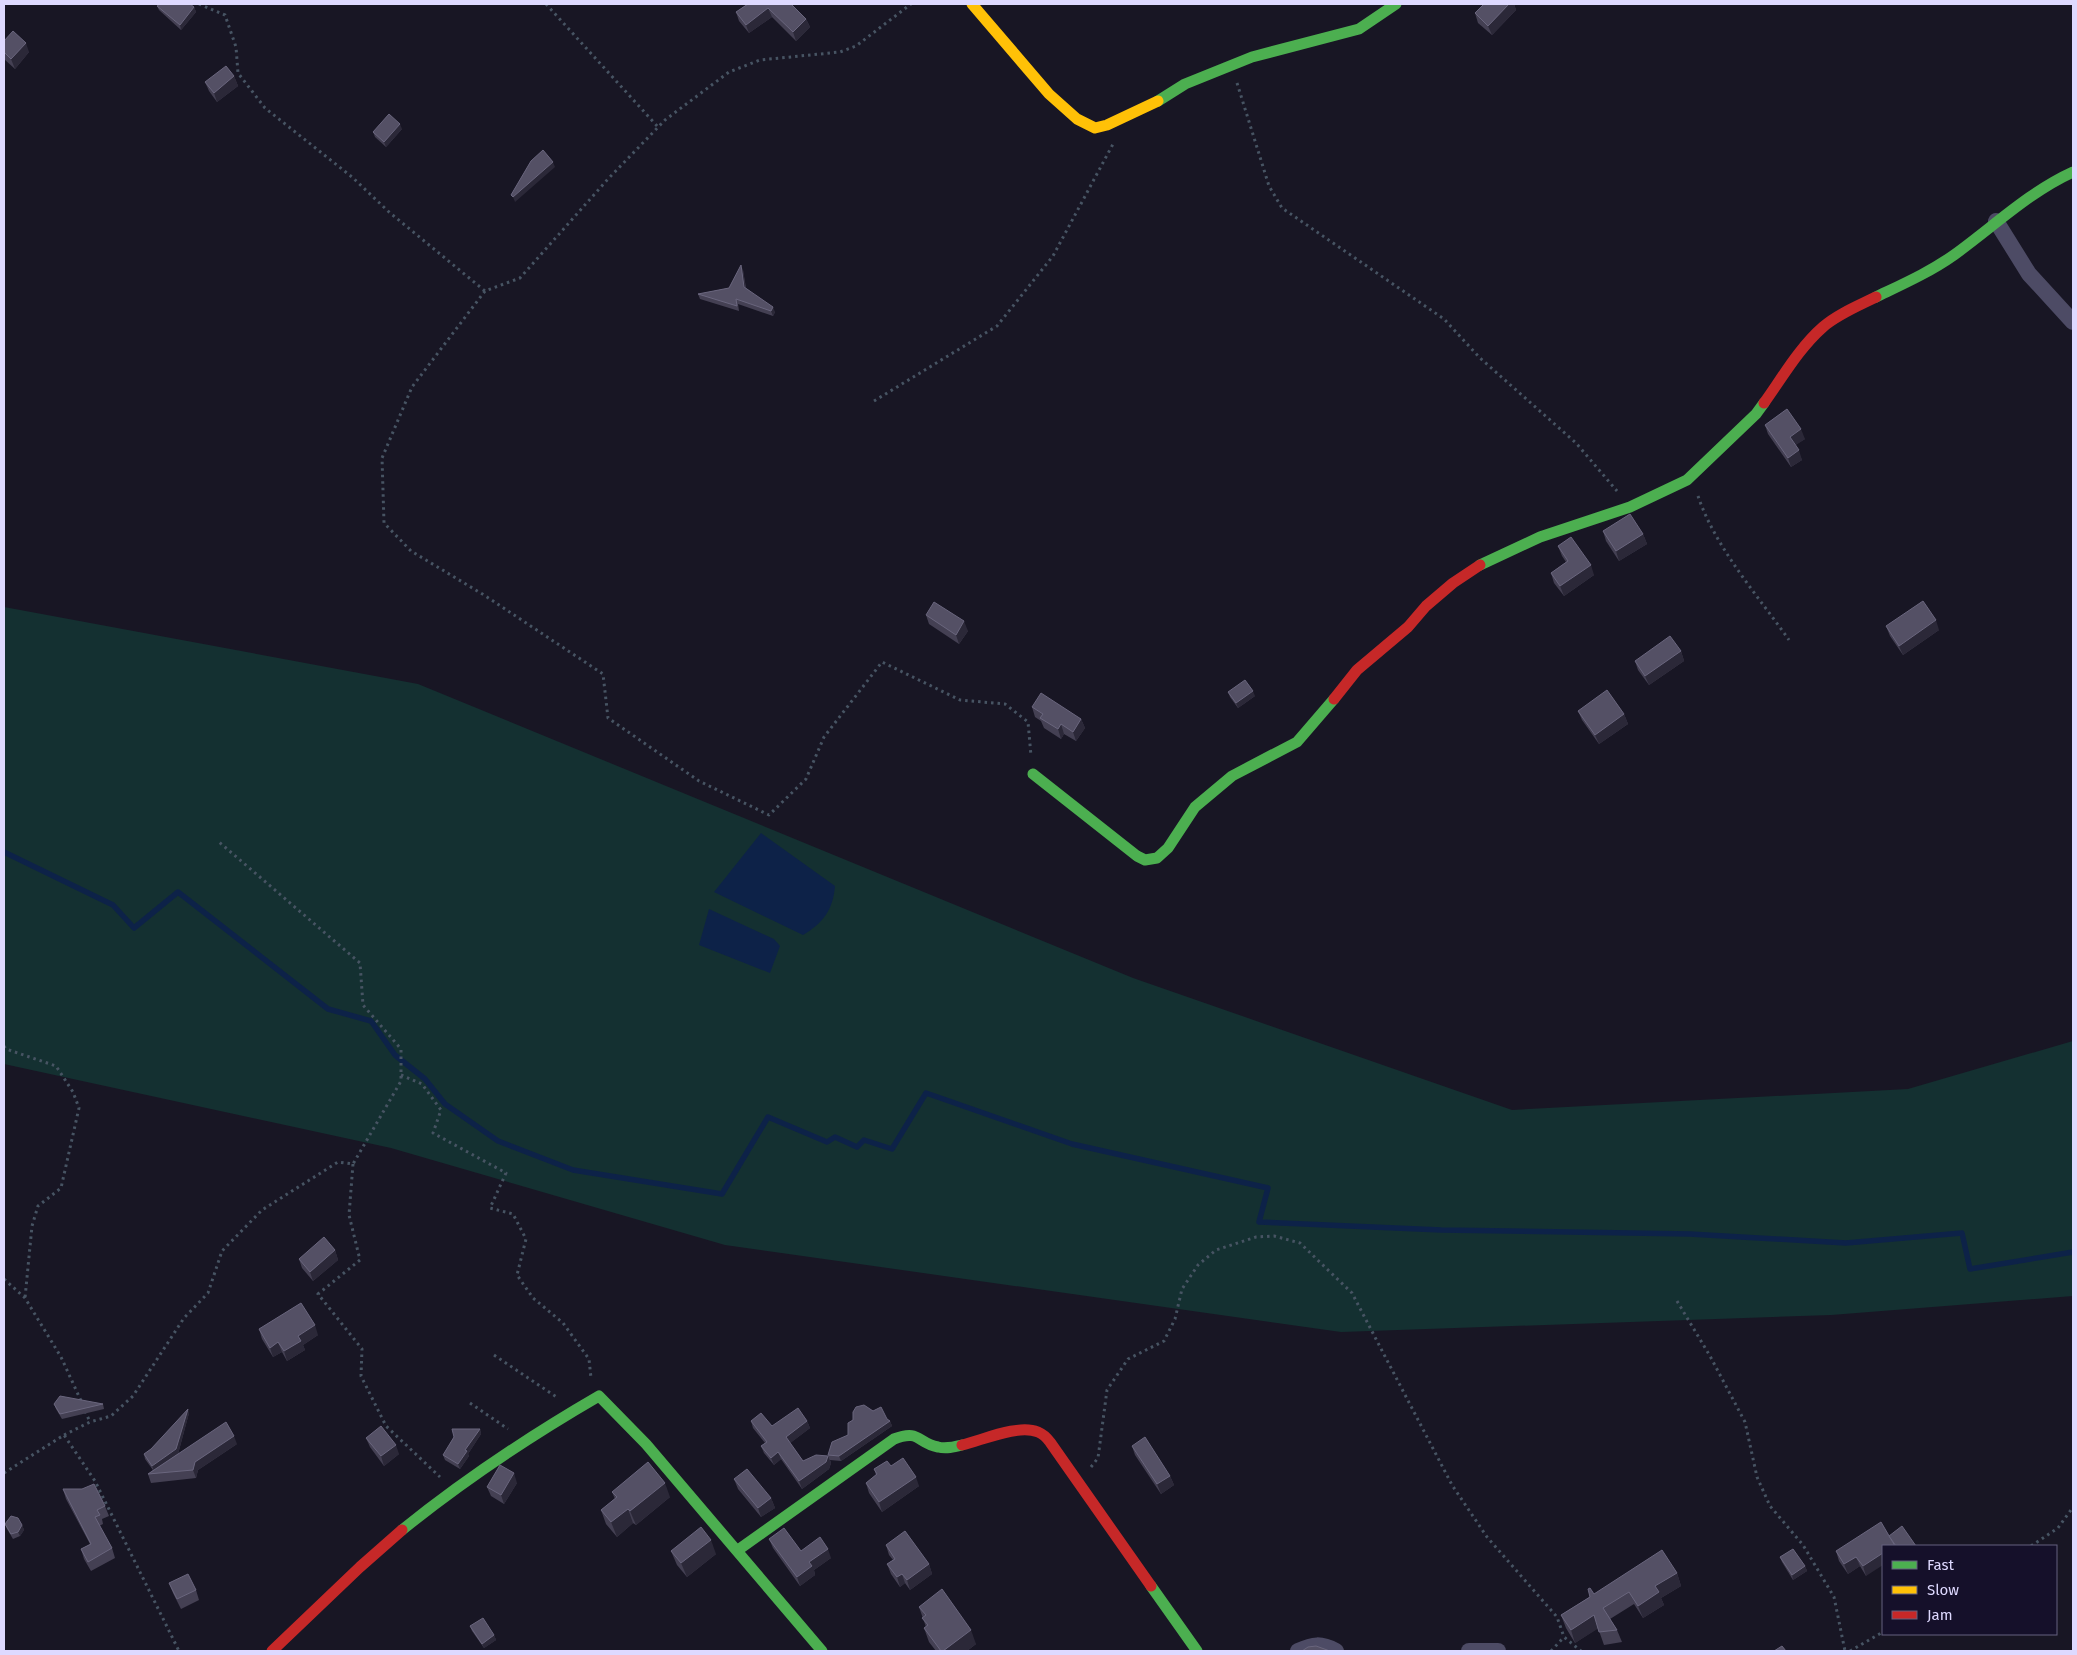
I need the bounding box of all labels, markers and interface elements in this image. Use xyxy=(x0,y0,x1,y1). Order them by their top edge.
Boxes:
legend xyxy=(1882,1545,2057,1635)
text: Fast xyxy=(1927,1556,1954,1574)
text: Slow xyxy=(1927,1581,1959,1599)
text: Jam xyxy=(1927,1606,1953,1624)

